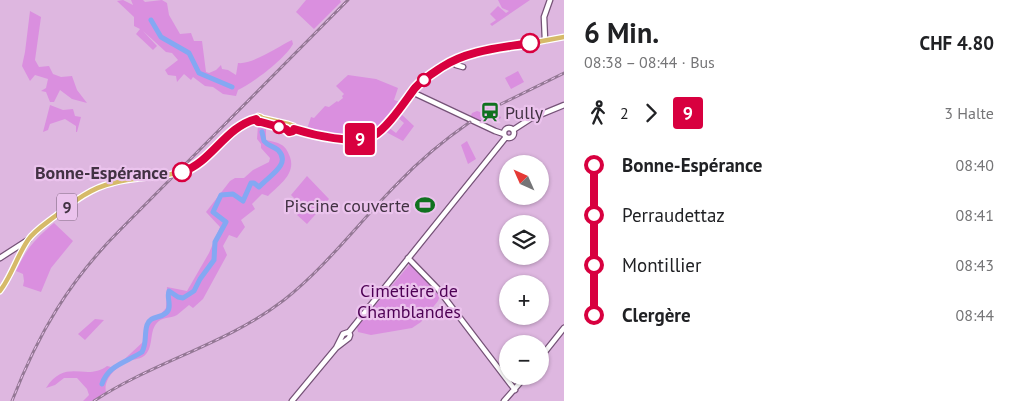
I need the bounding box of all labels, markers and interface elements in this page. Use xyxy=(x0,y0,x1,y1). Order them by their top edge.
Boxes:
text: 6 Min. xyxy=(584,14,659,51)
text: CHF 4.80 xyxy=(920,31,994,55)
unlabelled marker xyxy=(520,33,540,53)
text: 08:38 – 08:44 · Bus xyxy=(584,52,715,72)
unlabelled marker xyxy=(417,73,431,87)
icon: walk xyxy=(584,99,612,127)
icon: forward xyxy=(637,99,665,127)
station icon: Pully xyxy=(479,101,501,123)
place label: Pully xyxy=(505,101,544,124)
text: 9 xyxy=(683,101,693,124)
text: 2 xyxy=(620,103,629,123)
text: 3 Halte xyxy=(944,103,994,123)
unlabelled marker xyxy=(272,120,286,134)
line badge: 9 xyxy=(344,123,376,155)
text: 9 xyxy=(355,127,365,150)
text: Bonne-Espérance xyxy=(622,153,763,177)
north arrow xyxy=(499,155,549,205)
map controls xyxy=(499,155,549,385)
text: 08:40 xyxy=(956,155,994,175)
place label: Bonne-Espérance xyxy=(35,161,168,184)
marker: Bonne-Espérance xyxy=(172,162,192,182)
road number: 9 xyxy=(57,193,77,220)
place label: Piscine couverte xyxy=(284,194,410,217)
sports icon: Piscine couverte xyxy=(414,194,436,216)
text: Perraudettaz xyxy=(622,203,725,227)
text: 08:41 xyxy=(956,205,994,225)
button: layers xyxy=(499,215,549,265)
text: Montillier xyxy=(622,253,701,277)
text: 08:43 xyxy=(956,255,994,275)
button: + xyxy=(499,275,549,325)
park label: Cimetière de Chamblandes xyxy=(357,279,461,323)
text: Clergère xyxy=(622,303,691,327)
text: 08:44 xyxy=(956,305,994,325)
button: − xyxy=(499,335,549,385)

